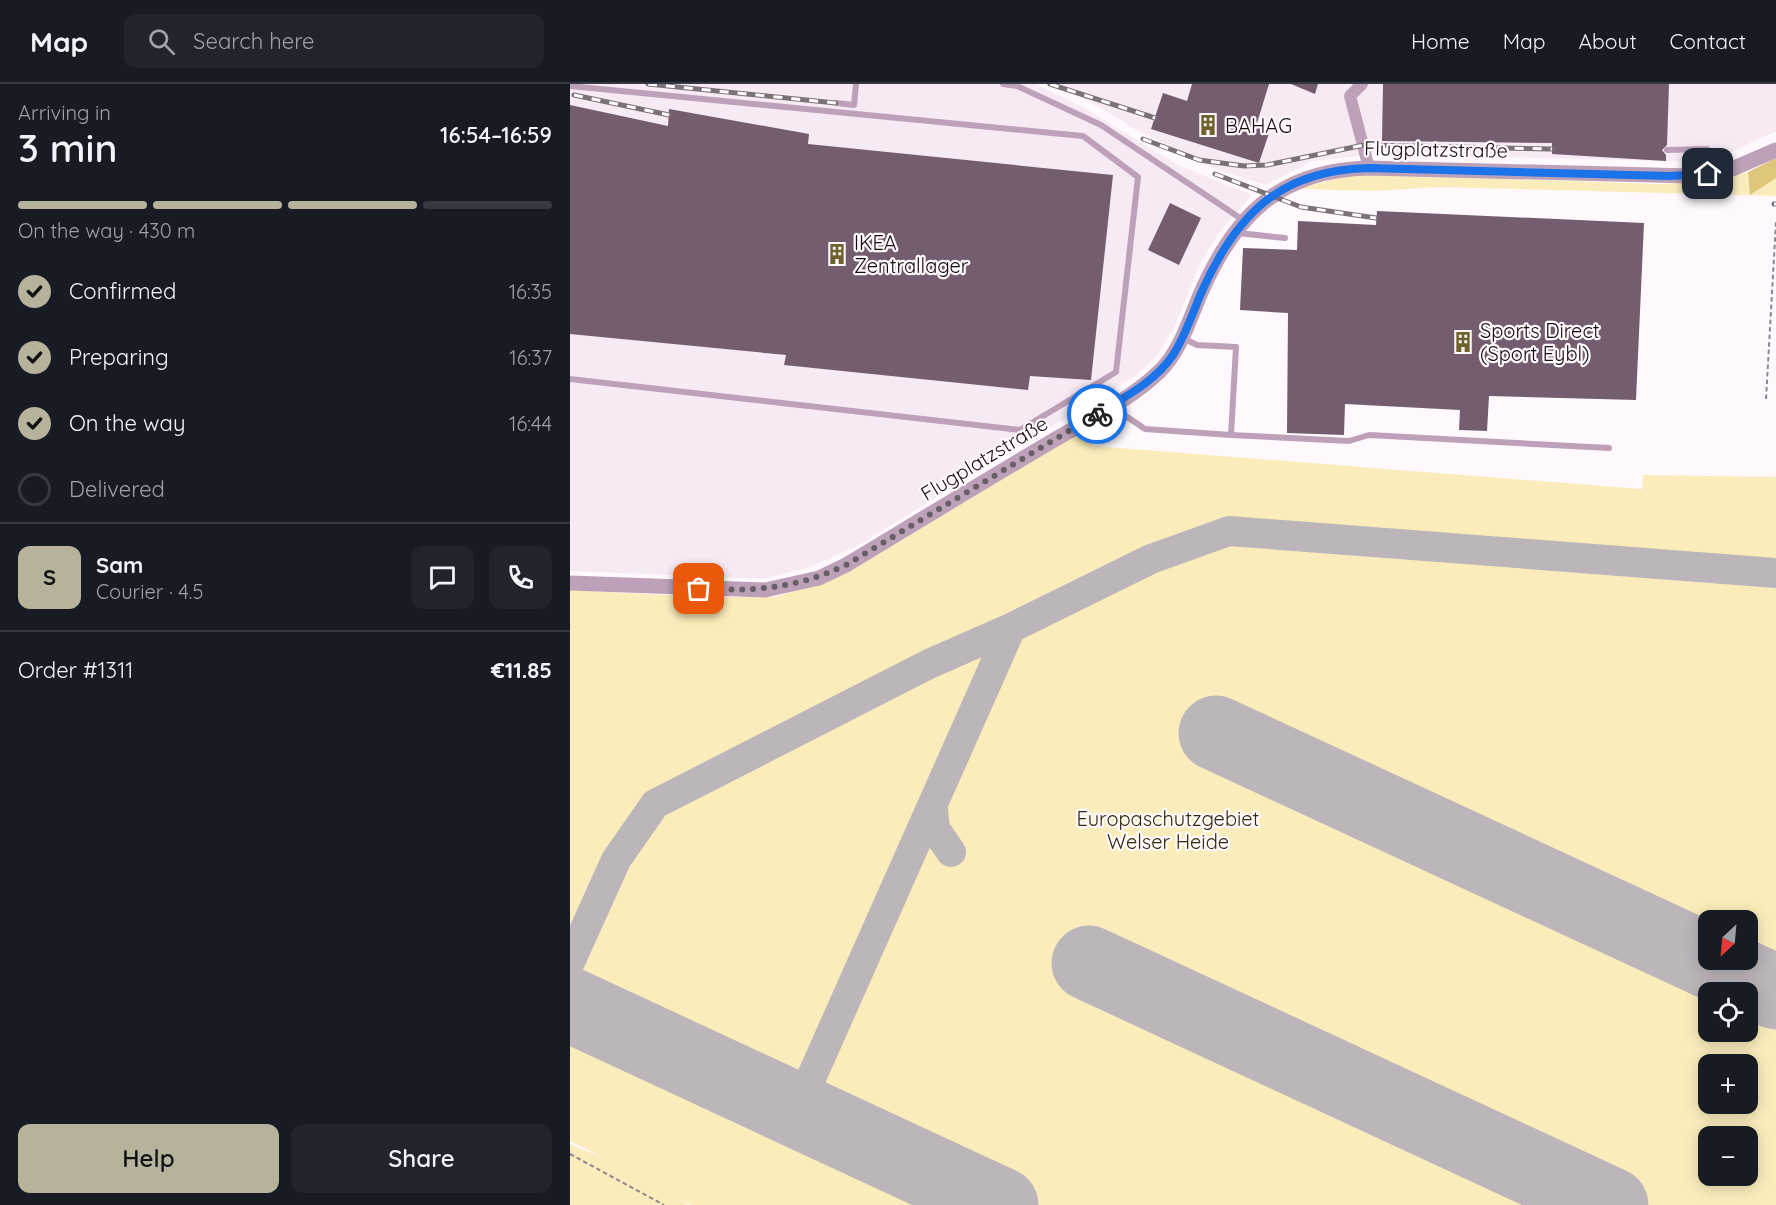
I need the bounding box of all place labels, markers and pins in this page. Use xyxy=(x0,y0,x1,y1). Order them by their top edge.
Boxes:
building icon: BAHAG xyxy=(1196,113,1220,137)
place label: BAHAG xyxy=(1225,113,1292,138)
pin xyxy=(1682,148,1733,199)
place label: IKEA Zentrallager xyxy=(854,230,969,278)
building icon: IKEA Zentrallager xyxy=(825,242,849,266)
place label: Sports Direct (Sport Eybl) xyxy=(1480,318,1600,366)
building icon: Sports Direct (Sport Eybl) xyxy=(1451,330,1475,354)
pin xyxy=(673,563,724,614)

